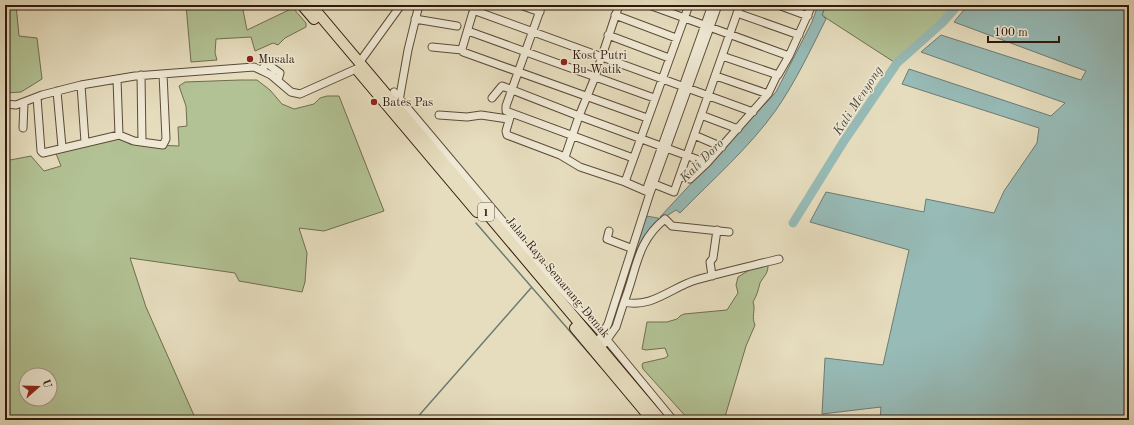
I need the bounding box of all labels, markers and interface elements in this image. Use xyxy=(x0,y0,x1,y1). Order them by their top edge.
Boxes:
scale bar xyxy=(988,18,1059,44)
text: 100 m xyxy=(994,27,1028,39)
place label: Kost Putri Bu Watik xyxy=(572,50,627,76)
marker: Musala xyxy=(245,54,255,64)
place label: Musala xyxy=(258,54,295,66)
marker: Kost Putri Bu Watik xyxy=(559,57,569,67)
water label: Kali Menyong xyxy=(831,64,885,138)
marker: Bates Pas xyxy=(369,97,379,107)
place label: Bates Pas xyxy=(382,97,433,109)
water label: Kali Doro xyxy=(677,137,726,186)
road number: 1 xyxy=(478,203,494,221)
street label: Jalan Raya Semarang-Demak xyxy=(503,215,611,341)
north arrow xyxy=(18,367,58,407)
text: U xyxy=(39,378,53,390)

